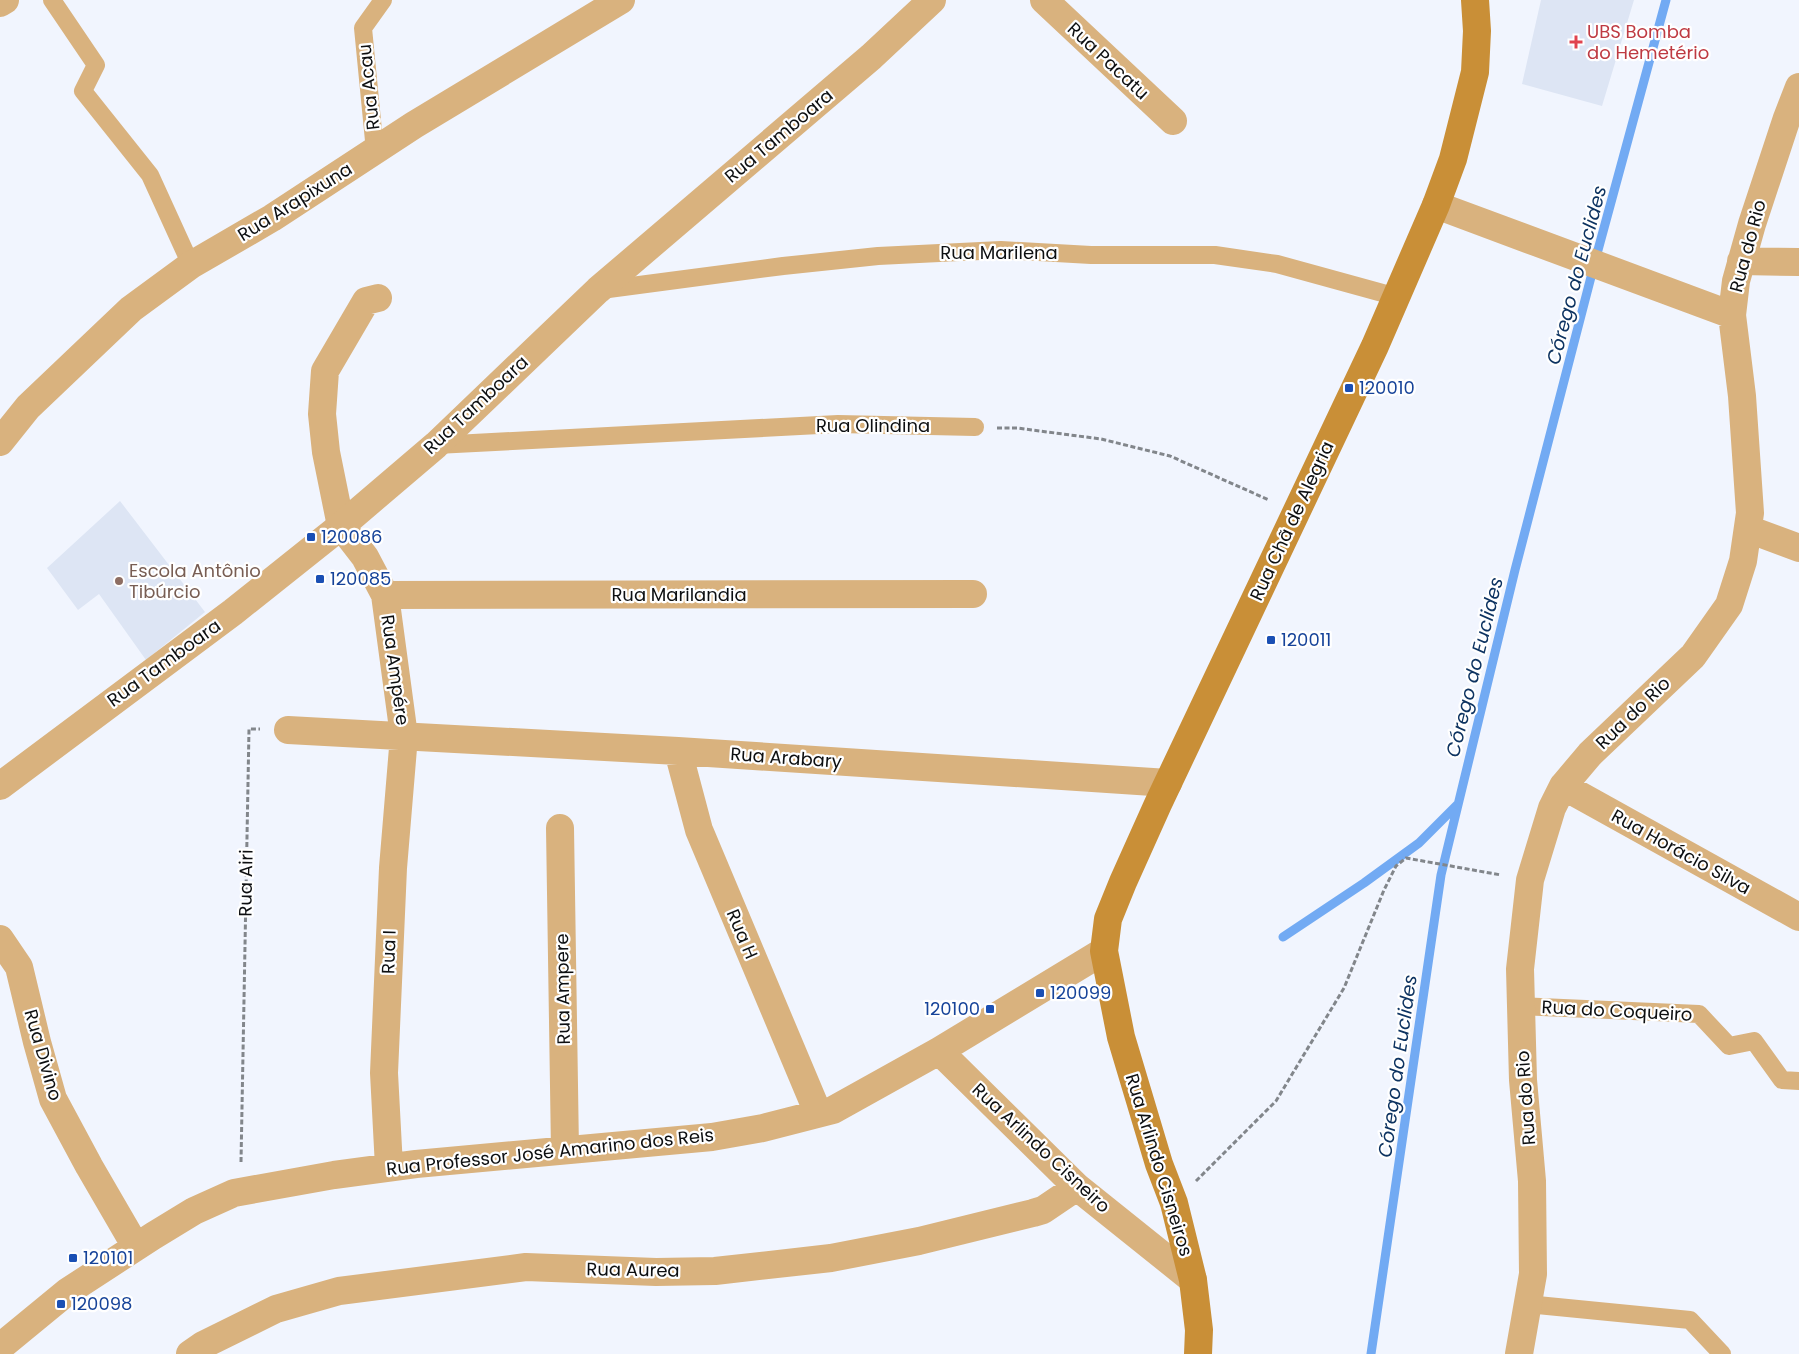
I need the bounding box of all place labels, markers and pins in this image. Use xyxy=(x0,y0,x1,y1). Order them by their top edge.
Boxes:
place label: UBS Bomba do Hemetério xyxy=(1587,19,1709,65)
marker: UBS Bomba do Hemetério xyxy=(1569,35,1583,49)
place label: 120010 xyxy=(1359,375,1415,400)
marker: 120010 xyxy=(1343,382,1355,394)
place label: 120086 xyxy=(321,524,383,549)
marker: 120086 xyxy=(305,531,317,543)
place label: Escola Antônio Tibúrcio xyxy=(129,558,261,604)
place label: 120085 xyxy=(330,566,391,591)
marker: 120085 xyxy=(314,573,326,585)
marker: Escola Antônio Tibúrcio xyxy=(113,575,125,587)
place label: 120011 xyxy=(1281,627,1331,652)
marker: 120011 xyxy=(1265,634,1277,646)
place label: 120099 xyxy=(1050,980,1111,1005)
marker: 120099 xyxy=(1034,987,1046,999)
place label: 120100 xyxy=(924,996,980,1021)
marker: 120100 xyxy=(984,1003,996,1015)
place label: 120101 xyxy=(83,1245,133,1270)
marker: 120101 xyxy=(67,1252,79,1264)
place label: 120098 xyxy=(71,1291,132,1316)
marker: 120098 xyxy=(55,1298,67,1310)

